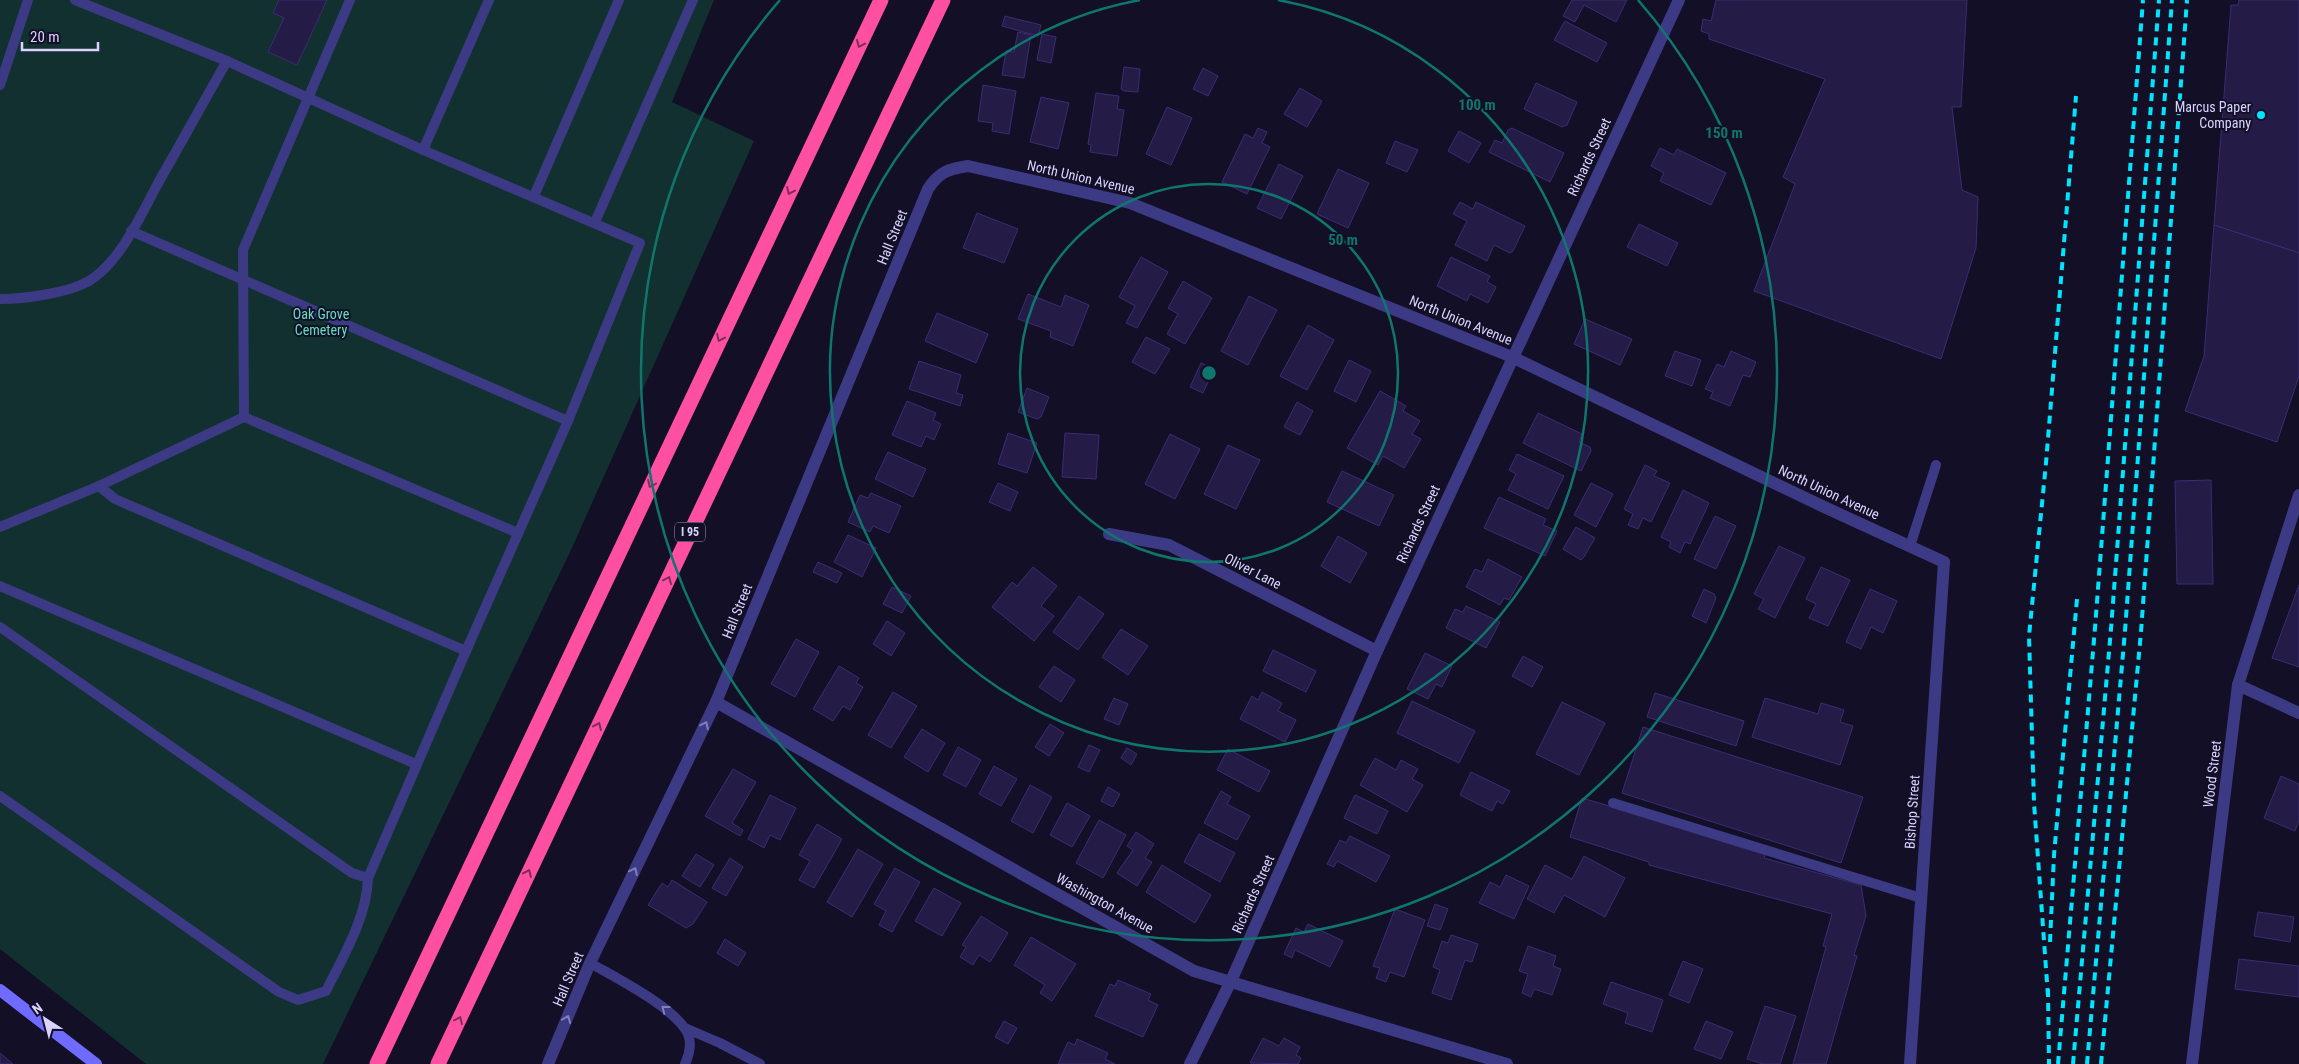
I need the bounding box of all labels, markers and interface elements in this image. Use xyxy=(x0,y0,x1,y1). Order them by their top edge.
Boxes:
scale bar xyxy=(22,20,99,52)
text: 20 m xyxy=(30,28,60,46)
one-way arrow xyxy=(856,39,866,48)
text: 100 m xyxy=(1458,96,1496,114)
place label: Marcus Paper Company xyxy=(2175,99,2251,131)
marker: Marcus Paper Company xyxy=(2255,109,2267,121)
street label: Richards Street xyxy=(1564,116,1614,198)
text: 150 m xyxy=(1705,124,1743,142)
street label: North Union Avenue xyxy=(1026,157,1137,197)
one-way arrow xyxy=(786,186,796,195)
street label: Hall Street xyxy=(874,207,910,267)
text: 50 m xyxy=(1328,231,1358,249)
street label: North Union Avenue xyxy=(1407,292,1515,348)
park label: Oak Grove Cemetery xyxy=(293,306,350,338)
one-way arrow xyxy=(716,333,727,342)
centre of rings xyxy=(1200,364,1218,382)
street label: North Union Avenue xyxy=(1776,462,1882,523)
one-way arrow xyxy=(647,479,657,488)
street label: Richards Street xyxy=(1393,483,1443,565)
road number: I 95 xyxy=(675,522,705,542)
street label: Oliver Lane xyxy=(1222,550,1284,592)
one-way arrow xyxy=(662,576,672,585)
street label: Hall Street xyxy=(719,581,755,641)
one-way arrow xyxy=(699,721,709,730)
one-way arrow xyxy=(592,722,602,731)
street label: Wood Street xyxy=(2200,740,2224,808)
street label: Bishop Street xyxy=(1901,775,1923,849)
street label: Richards Street xyxy=(1229,852,1277,936)
one-way arrow xyxy=(628,867,639,876)
one-way arrow xyxy=(522,869,533,878)
street label: Washington Avenue xyxy=(1054,870,1157,937)
street label: Hall Street xyxy=(549,949,587,1009)
north arrow xyxy=(20,994,70,1044)
text: N xyxy=(29,999,46,1017)
one-way arrow xyxy=(661,1005,670,1014)
one-way arrow xyxy=(561,1015,571,1024)
one-way arrow xyxy=(452,1016,463,1025)

